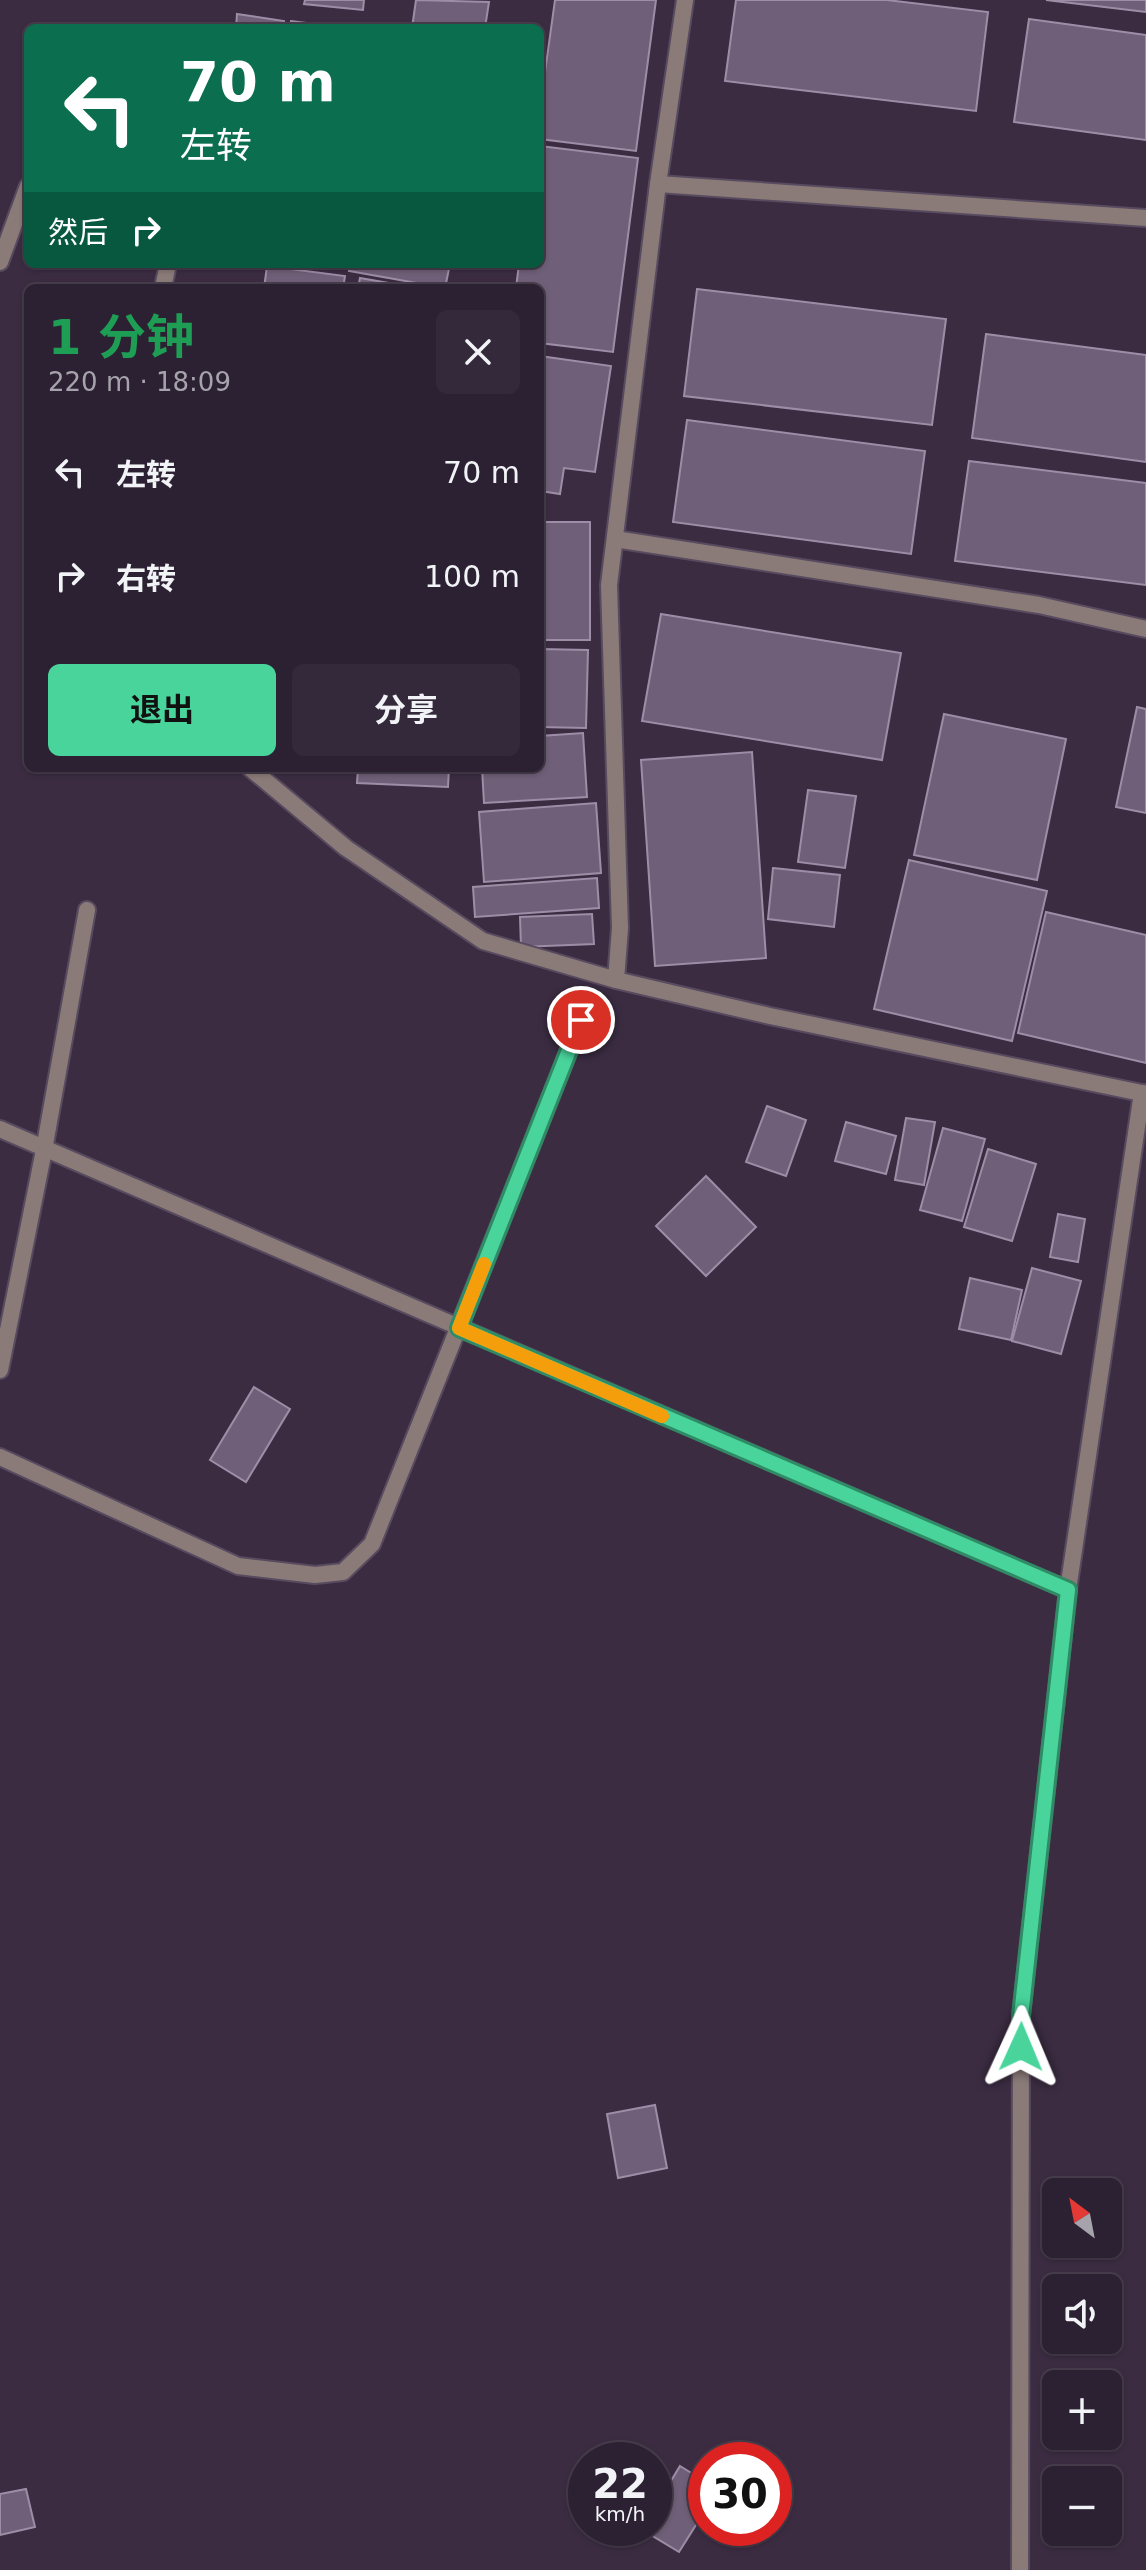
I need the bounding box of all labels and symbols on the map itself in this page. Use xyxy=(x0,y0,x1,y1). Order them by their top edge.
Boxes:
pin xyxy=(547,986,615,1054)
position arrow xyxy=(979,2005,1063,2089)
north arrow xyxy=(1042,2178,1122,2258)
speed limit sign: 30 xyxy=(688,2442,792,2546)

